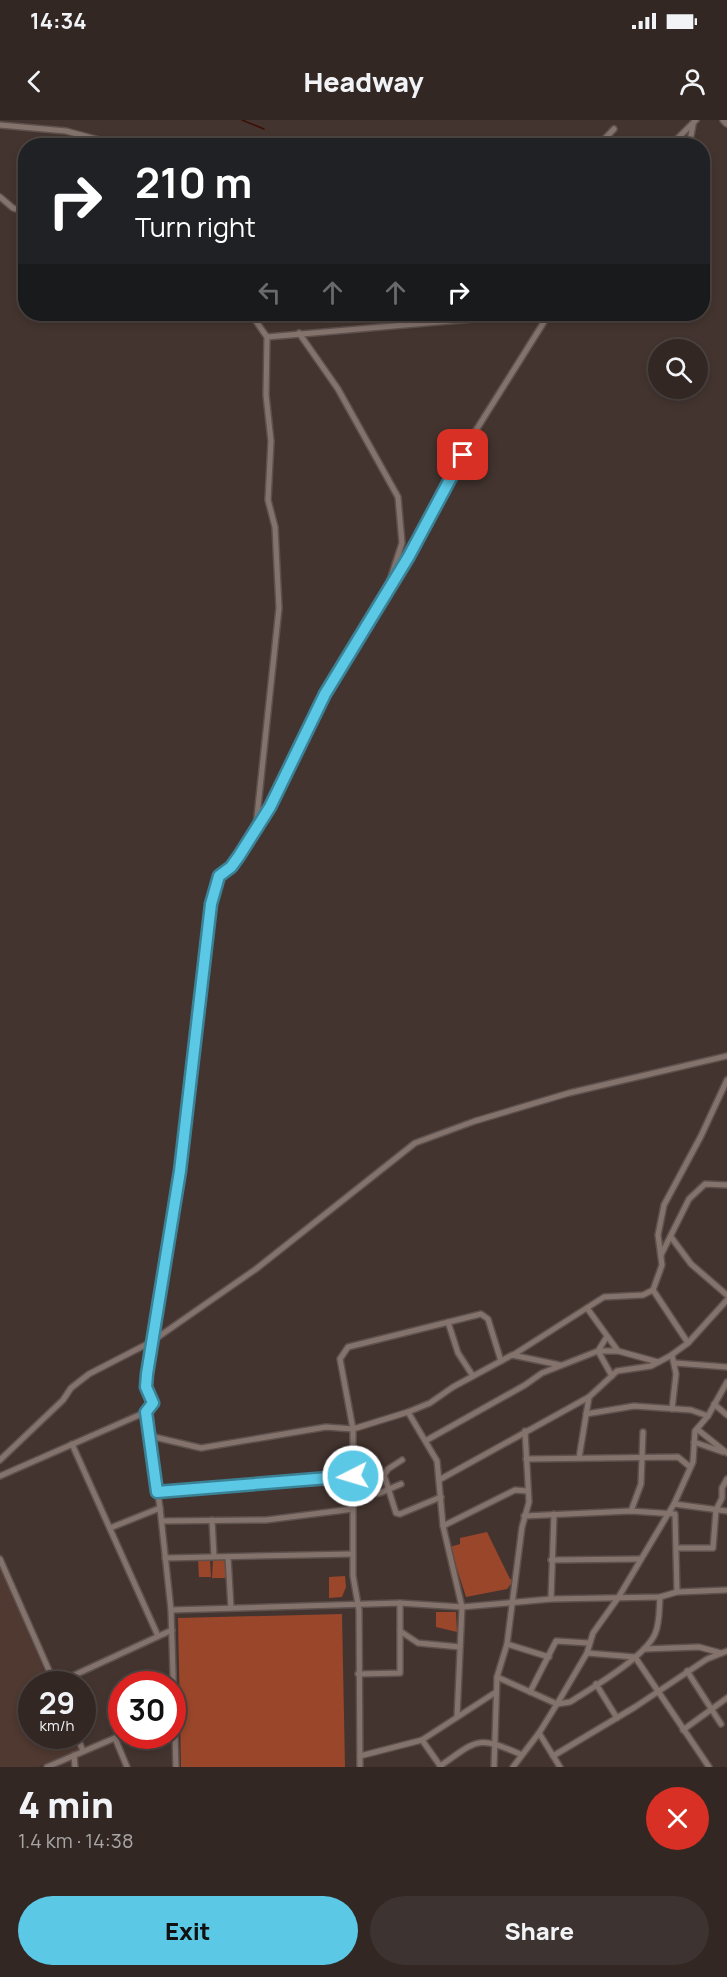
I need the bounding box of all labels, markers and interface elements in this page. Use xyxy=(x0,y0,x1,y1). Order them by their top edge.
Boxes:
text: 14:34 xyxy=(30,6,87,36)
text: Headway xyxy=(303,63,424,100)
icon: back xyxy=(18,65,51,98)
icon: person xyxy=(676,65,709,98)
text: 210 m xyxy=(135,153,252,211)
icon: right xyxy=(36,162,114,240)
text: Turn right xyxy=(135,208,256,245)
icon: left xyxy=(253,276,286,309)
icon: ahead xyxy=(316,276,349,309)
icon: ahead xyxy=(379,276,412,309)
icon: right xyxy=(442,276,475,309)
map controls xyxy=(648,339,708,399)
button: search xyxy=(648,339,708,399)
pin xyxy=(437,429,488,480)
icon: arrive xyxy=(446,438,479,471)
position arrow xyxy=(321,1444,385,1508)
speed limit sign: 30 xyxy=(108,1671,186,1749)
text: 29 xyxy=(39,1682,75,1723)
text: km/h xyxy=(40,1715,74,1736)
text: 4 min xyxy=(18,1780,114,1829)
button: close xyxy=(646,1787,709,1850)
text: 1.4 km · 14:38 xyxy=(18,1827,134,1854)
button: Exit xyxy=(18,1896,358,1965)
button: Share xyxy=(370,1896,709,1965)

